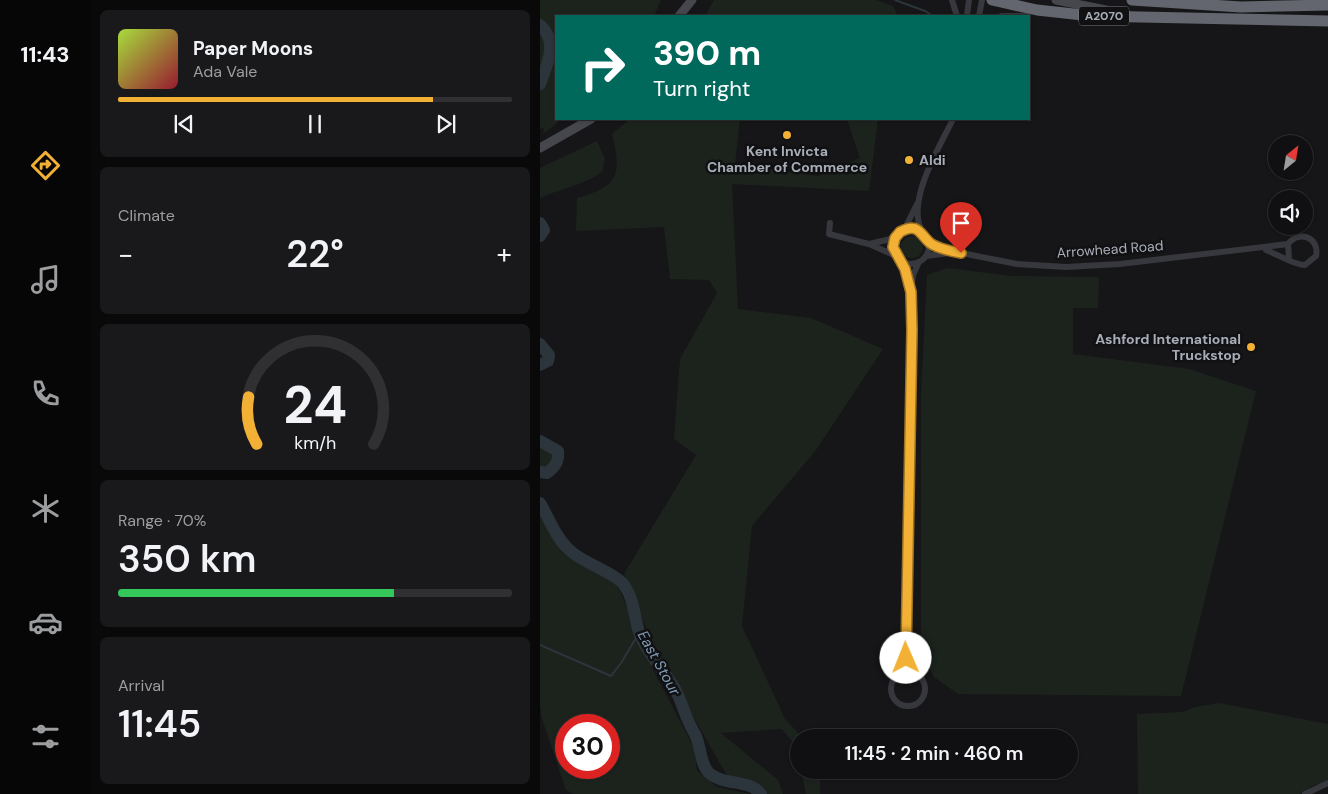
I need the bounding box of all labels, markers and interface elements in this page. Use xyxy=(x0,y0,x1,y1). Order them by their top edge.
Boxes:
road number: A2070 xyxy=(1079,7,1129,26)
text: 390 m xyxy=(653,30,761,76)
icon: right xyxy=(570,35,635,100)
text: Paper Moons xyxy=(193,36,313,61)
text: 11:43 xyxy=(20,40,70,69)
text: Ada Vale xyxy=(193,61,257,82)
text: Turn right xyxy=(653,74,750,103)
icon: previous xyxy=(170,110,198,138)
icon: pause xyxy=(301,110,329,138)
icon: next xyxy=(432,110,460,138)
marker: Kent Invicta Chamber of Commerce xyxy=(781,129,793,141)
north arrow xyxy=(1268,135,1312,180)
map controls xyxy=(1268,135,1313,235)
place label: Kent Invicta Chamber of Commerce xyxy=(707,142,867,176)
icon: directions xyxy=(28,148,63,183)
place label: Aldi xyxy=(919,151,946,169)
marker: Aldi xyxy=(903,154,915,166)
button: sound xyxy=(1268,190,1313,235)
pin xyxy=(940,202,982,253)
text: Climate xyxy=(118,205,175,226)
icon: arrive xyxy=(947,209,975,237)
text: 22° xyxy=(286,229,344,279)
text: − xyxy=(118,236,133,273)
text: + xyxy=(497,236,512,273)
street label: Arrowhead Road xyxy=(1056,236,1164,262)
icon: music xyxy=(28,262,63,297)
place label: Ashford International Truckstop xyxy=(1095,330,1241,364)
marker: Ashford International Truckstop xyxy=(1245,341,1257,353)
text: 24 xyxy=(283,371,347,439)
icon: phone xyxy=(28,376,63,411)
text: km/h xyxy=(294,431,336,455)
icon: climate xyxy=(28,491,63,526)
text: Range · 70% xyxy=(118,510,206,531)
text: 350 km xyxy=(118,534,256,584)
icon: car xyxy=(28,605,63,640)
water label: East Stour xyxy=(633,627,685,699)
position arrow xyxy=(879,631,931,683)
text: Arrival xyxy=(118,675,165,696)
text: 11:45 xyxy=(118,699,201,749)
speed limit sign: 30 xyxy=(555,714,620,779)
icon: filters xyxy=(28,719,63,754)
text: 11:45 · 2 min · 460 m xyxy=(845,741,1023,766)

